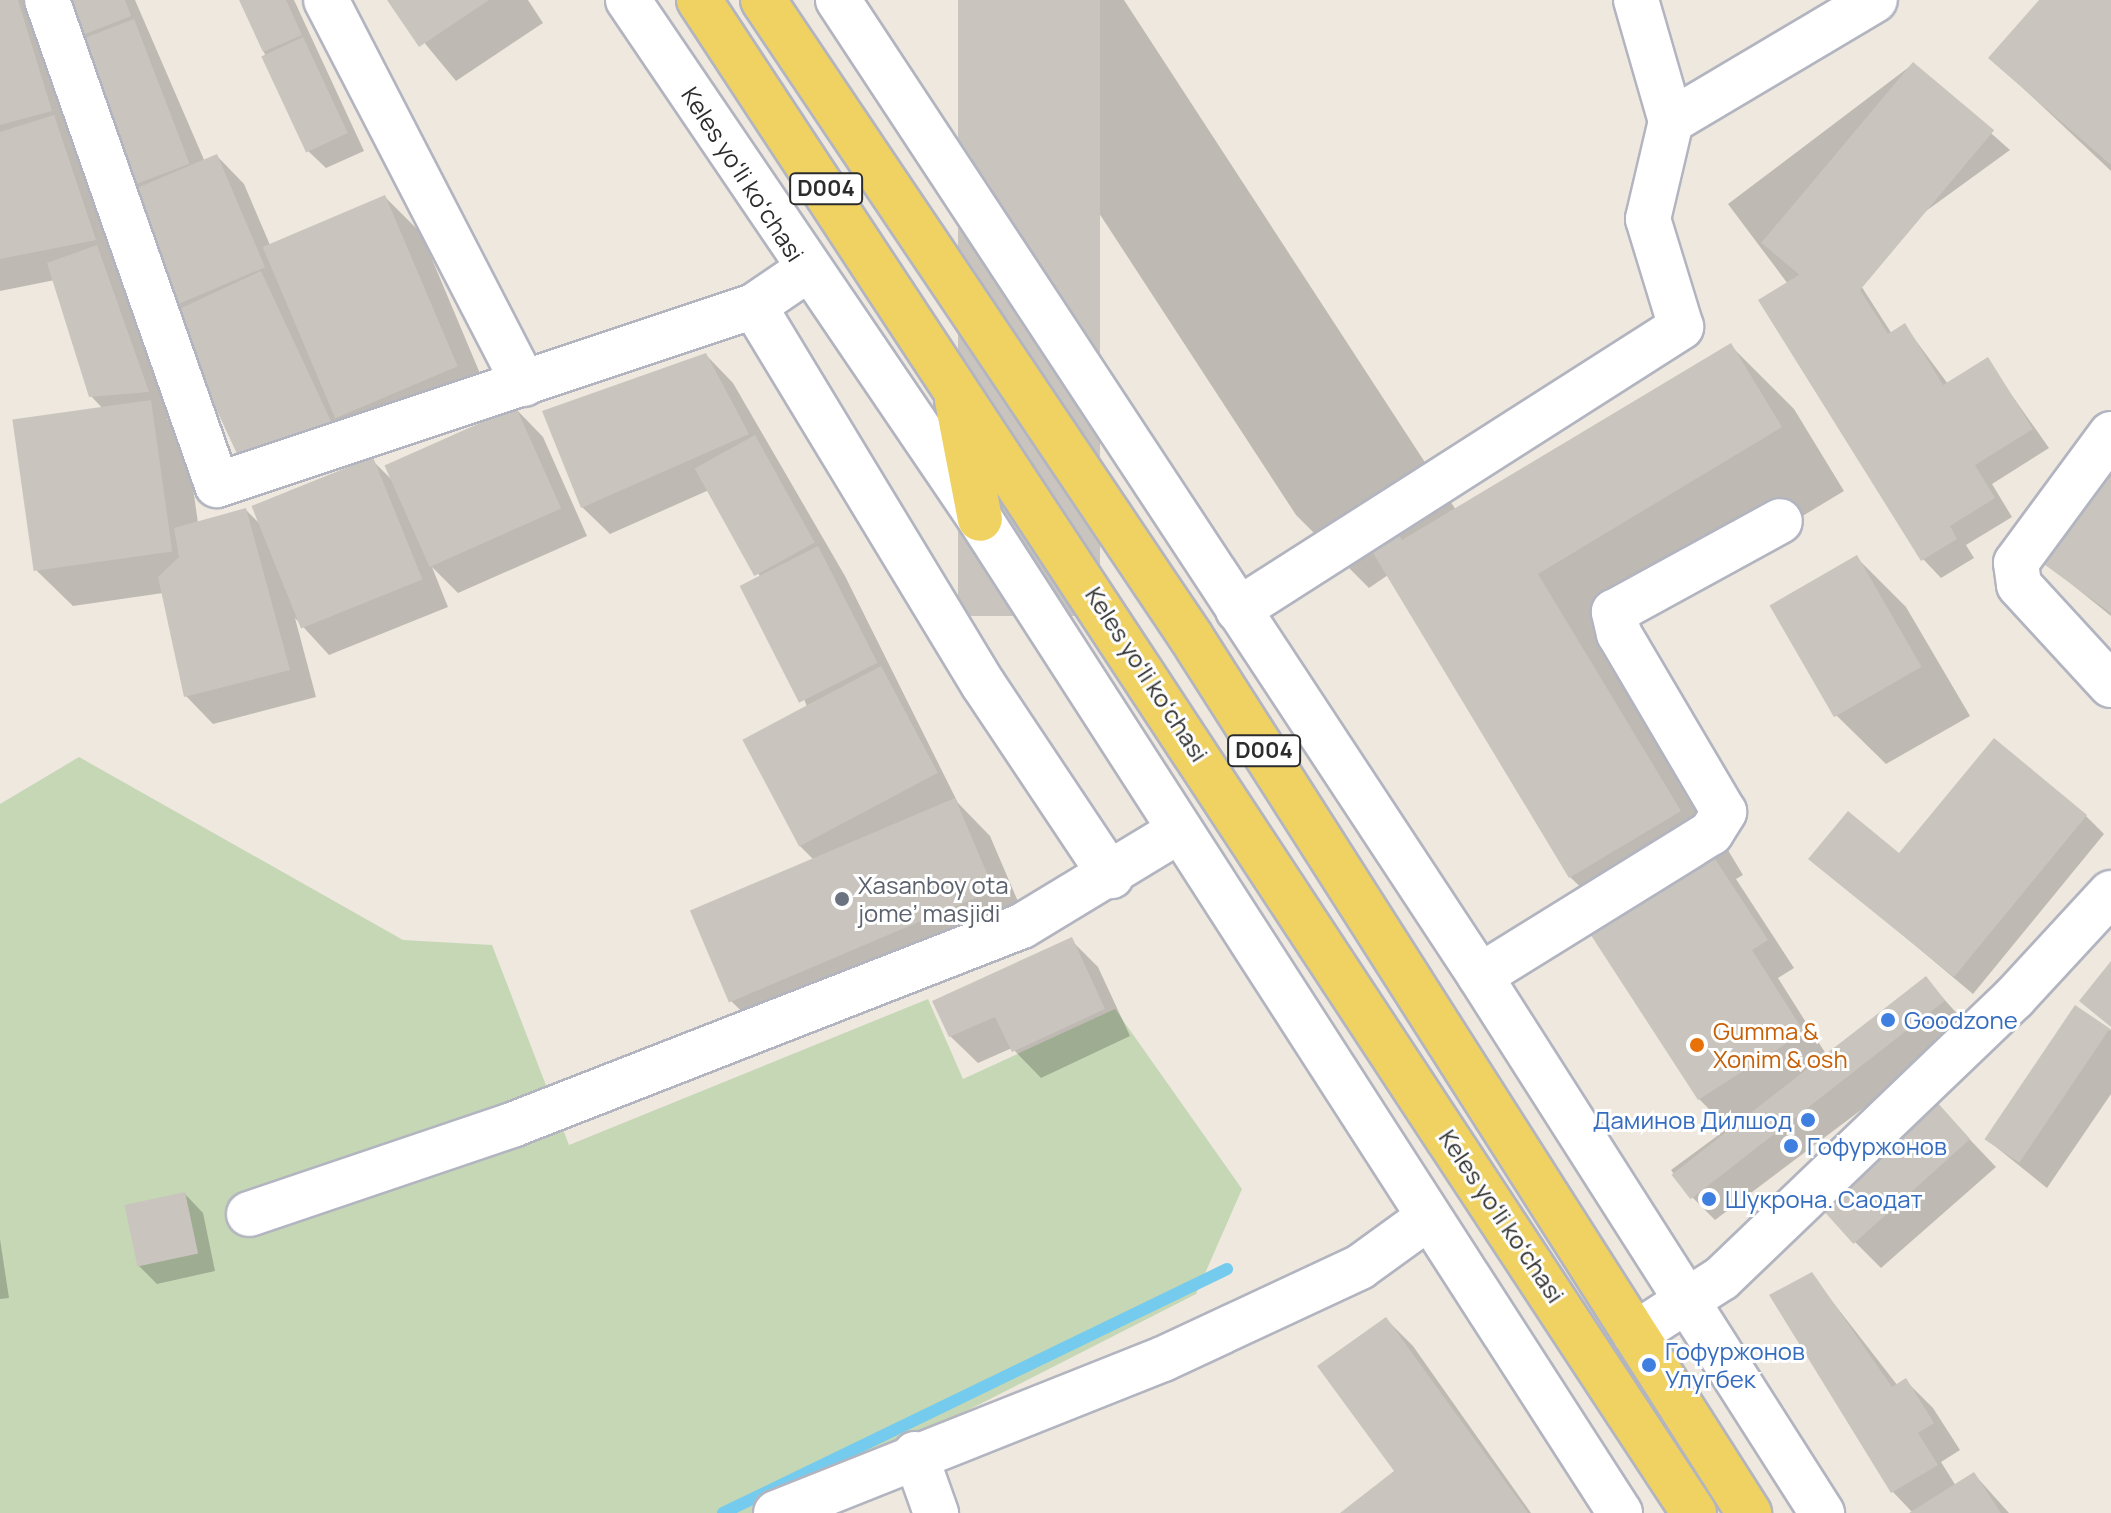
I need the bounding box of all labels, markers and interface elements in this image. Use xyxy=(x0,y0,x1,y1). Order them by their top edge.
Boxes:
street label: Keles yoʻli koʻchasi xyxy=(676,81,810,267)
road number: D004 xyxy=(788,171,864,207)
street label: Keles yoʻli koʻchasi xyxy=(1080,581,1214,767)
road number: D004 xyxy=(1226,733,1302,769)
place label: Xasanboy ota jome’ masjidi xyxy=(858,871,1009,927)
marker: Xasanboy ota jome’ masjidi xyxy=(833,890,851,908)
place label: Goodzone xyxy=(1904,1006,2018,1034)
marker: Goodzone xyxy=(1879,1011,1897,1029)
place label: Gumma & Xonim & osh xyxy=(1713,1017,1848,1073)
marker: Gumma & Xonim & osh xyxy=(1688,1036,1706,1054)
place label: Даминов Дилшод xyxy=(1593,1106,1792,1134)
marker: Даминов Дилшод xyxy=(1799,1111,1817,1129)
street label: Keles yoʻli koʻchasi xyxy=(1433,1124,1571,1308)
place label: Гофуржонов xyxy=(1807,1132,1947,1160)
marker: Гофуржонов xyxy=(1782,1137,1800,1155)
place label: Шукрона. Саодат xyxy=(1725,1185,1923,1213)
marker: Шукрона. Саодат xyxy=(1700,1190,1718,1208)
place label: Гофуржонов Улугбек xyxy=(1665,1337,1805,1393)
marker: Гофуржонов Улугбек xyxy=(1640,1356,1658,1374)

